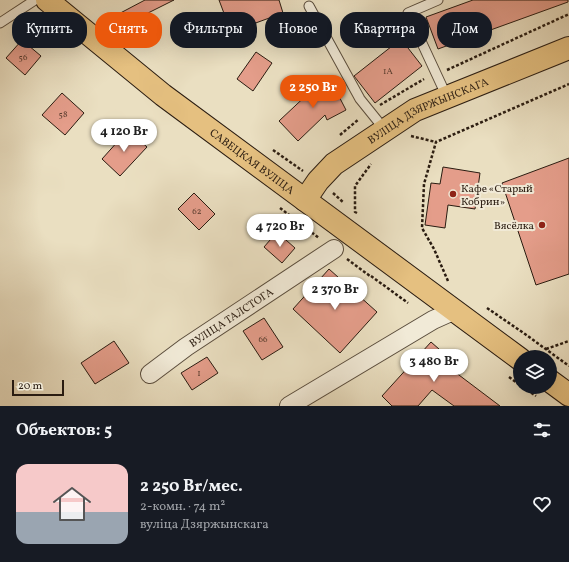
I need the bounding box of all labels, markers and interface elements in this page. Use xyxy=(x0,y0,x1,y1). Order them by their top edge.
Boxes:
chip: Купить xyxy=(12,12,87,48)
chip: Снять xyxy=(95,12,162,48)
chip: Фильтры xyxy=(170,12,257,48)
chip: Новое xyxy=(265,12,332,48)
chip: Квартира xyxy=(340,12,429,48)
chip: Дом xyxy=(437,12,492,48)
house number: 56 xyxy=(19,51,28,64)
house number: 1А xyxy=(383,65,394,78)
pin: 2 250 Br xyxy=(272,75,354,109)
street label: ВУЛІЦА ДЗЯРЖЫНСКАГА xyxy=(365,75,491,148)
text: 2 250 Br xyxy=(289,79,337,97)
house number: 58 xyxy=(59,108,68,121)
pin: 4 120 Br xyxy=(83,119,165,153)
text: 4 120 Br xyxy=(100,123,148,141)
street label: САВЕЦКАЯ ВУЛІЦА xyxy=(206,126,297,199)
place label: Кафе «Старый Кобрин» xyxy=(461,182,533,210)
marker: Кафе «Старый Кобрин» xyxy=(448,189,458,199)
house number: 62 xyxy=(192,205,202,218)
pin: 4 720 Br xyxy=(239,214,321,248)
text: 4 720 Br xyxy=(256,218,304,236)
place label: Вясёлка xyxy=(494,219,535,234)
marker: Вясёлка xyxy=(537,220,547,230)
pin: 2 370 Br xyxy=(294,277,376,311)
text: 2 370 Br xyxy=(311,281,359,299)
street label: ВУЛІЦА ТАЛСТОГА xyxy=(187,285,277,352)
house number: 66 xyxy=(258,333,268,346)
pin: 3 480 Br xyxy=(393,349,475,383)
map controls xyxy=(513,350,557,394)
button: layers xyxy=(513,350,557,394)
text: 3 480 Br xyxy=(409,353,459,371)
house number: 1 xyxy=(197,367,201,380)
scale bar xyxy=(12,378,64,397)
text: 20 m xyxy=(18,379,42,394)
text: Объектов: 5 xyxy=(16,419,112,442)
icon: filters xyxy=(531,419,553,441)
text: 2 250 Br/мес. xyxy=(140,475,243,498)
icon: home xyxy=(48,480,96,528)
icon: heart xyxy=(531,493,553,515)
text: 2-комн. · 74 m² xyxy=(140,498,225,516)
text: вуліца Дзяржынскага xyxy=(140,516,269,534)

